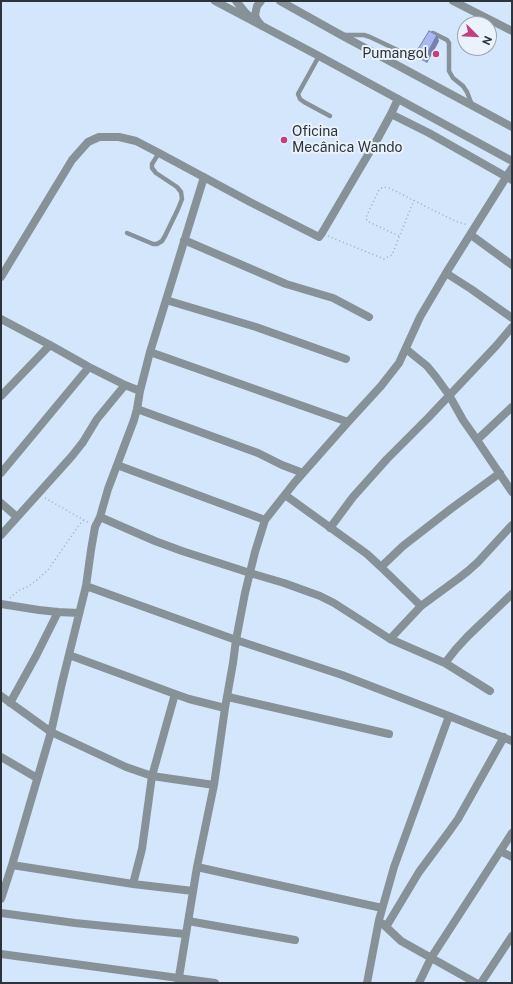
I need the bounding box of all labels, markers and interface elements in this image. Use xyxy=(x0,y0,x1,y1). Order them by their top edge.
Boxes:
north arrow xyxy=(457,16,497,56)
text: N xyxy=(480,34,494,47)
place label: Pumangol xyxy=(362,46,428,62)
marker: Pumangol xyxy=(431,49,441,59)
place label: Oficina Mecânica Wando xyxy=(292,124,403,156)
marker: Oficina Mecânica Wando xyxy=(279,135,289,145)

